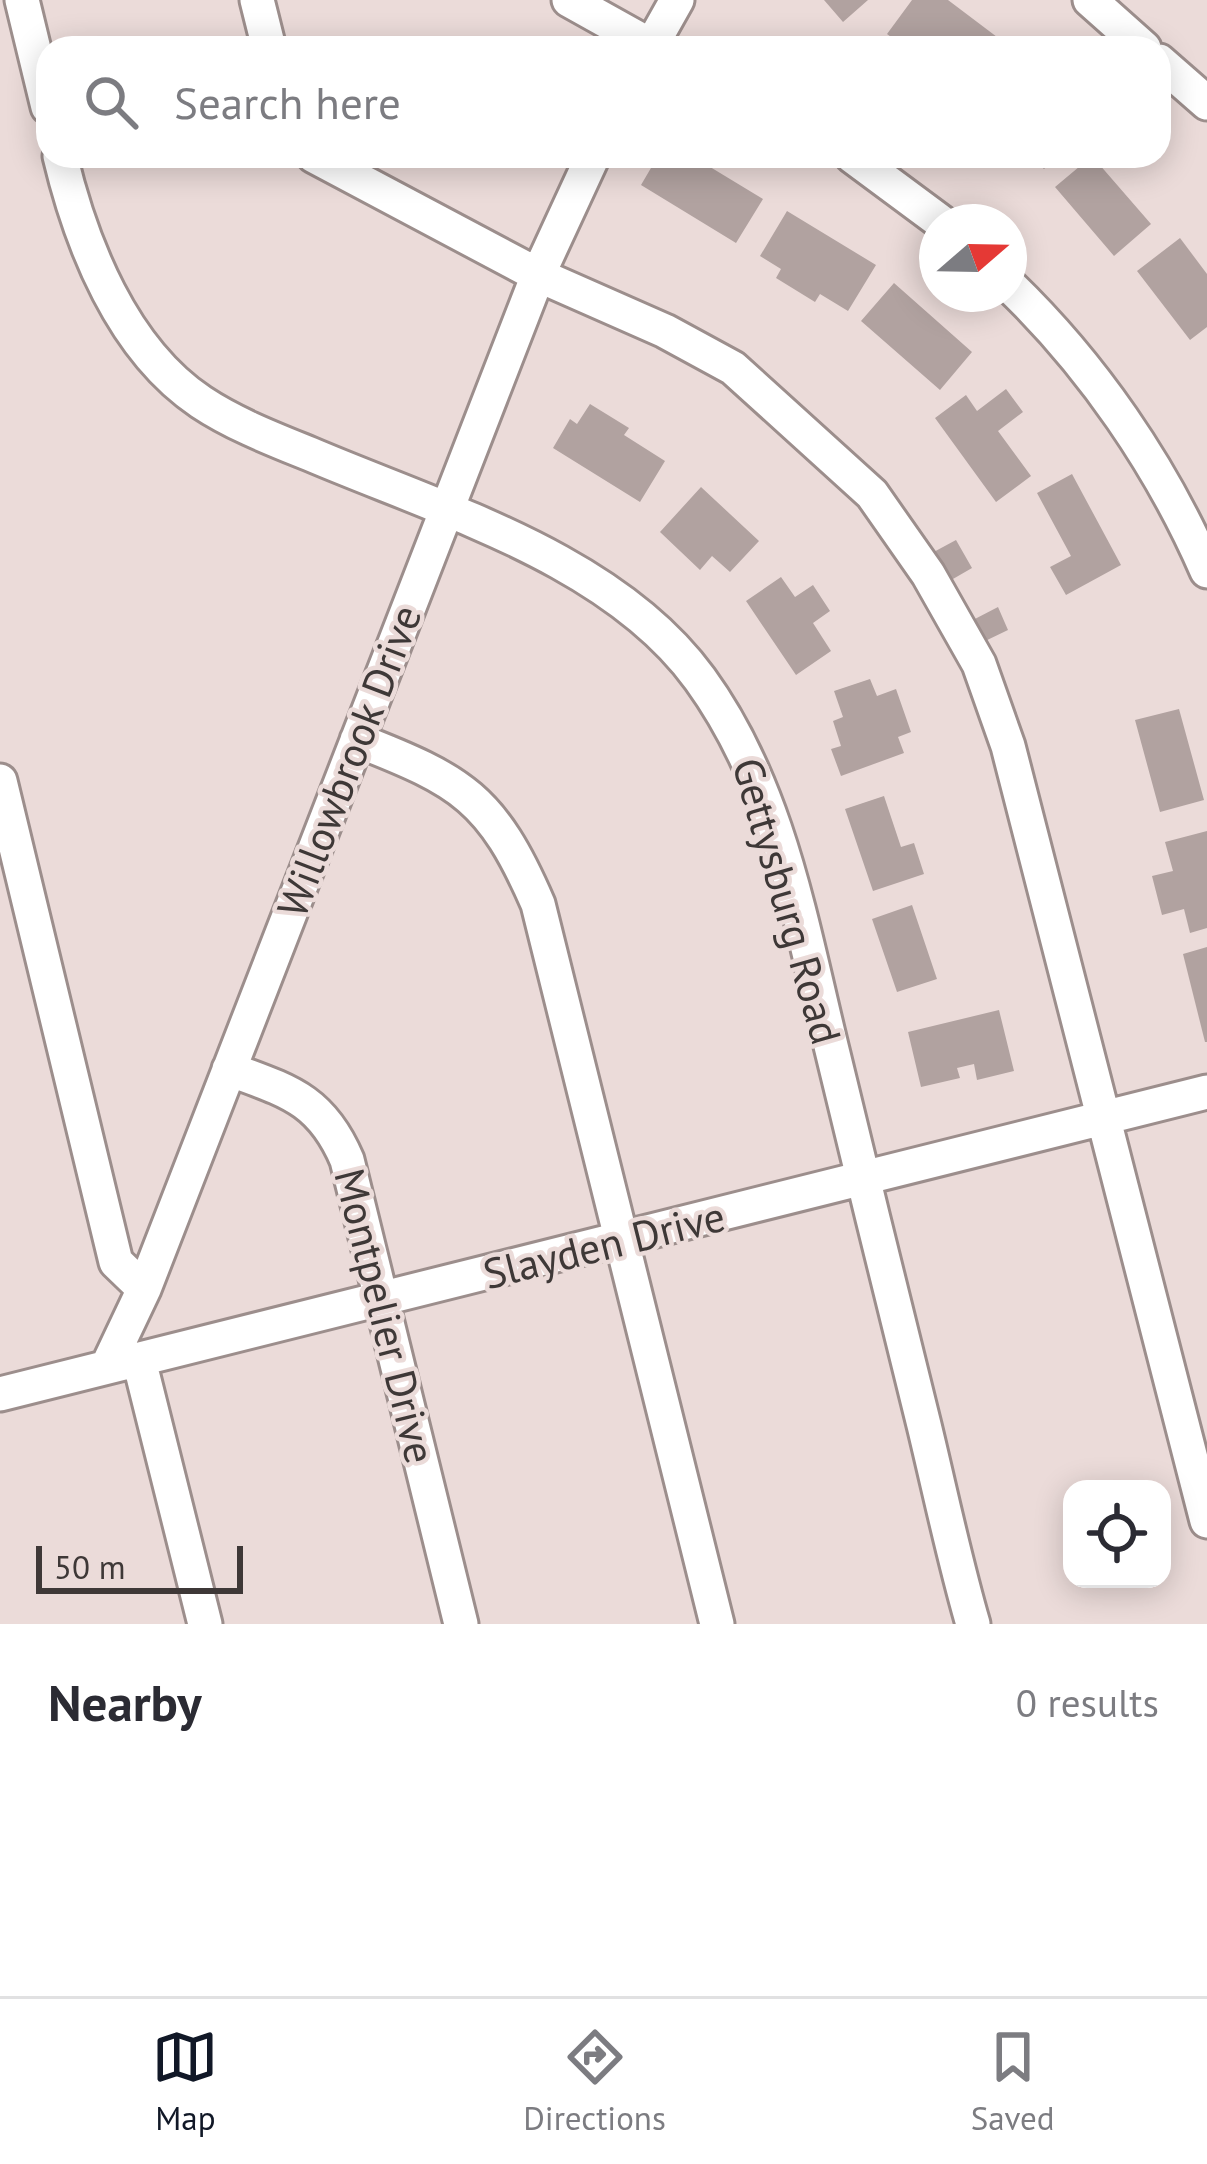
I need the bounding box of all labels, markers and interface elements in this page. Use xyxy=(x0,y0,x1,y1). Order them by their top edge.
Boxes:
search box xyxy=(36,36,1171,168)
icon: search xyxy=(78,69,144,135)
text: Search here xyxy=(174,73,401,131)
north arrow xyxy=(919,204,1027,312)
street label: Willowbrook Drive xyxy=(264,597,433,925)
street label: Gettysburg Road xyxy=(720,751,855,1050)
street label: Montpelier Drive xyxy=(322,1163,449,1469)
street label: Slayden Drive xyxy=(477,1188,730,1301)
map controls xyxy=(1063,1480,1171,1588)
button: locate xyxy=(1063,1480,1171,1588)
scale bar xyxy=(36,1540,243,1593)
text: 50 m xyxy=(54,1545,126,1588)
text: Nearby xyxy=(48,1669,202,1735)
text: 0 results xyxy=(1016,1677,1159,1728)
tab: Map xyxy=(152,2024,218,2139)
tab: Directions xyxy=(523,2024,666,2139)
tab: Saved xyxy=(971,2024,1055,2139)

